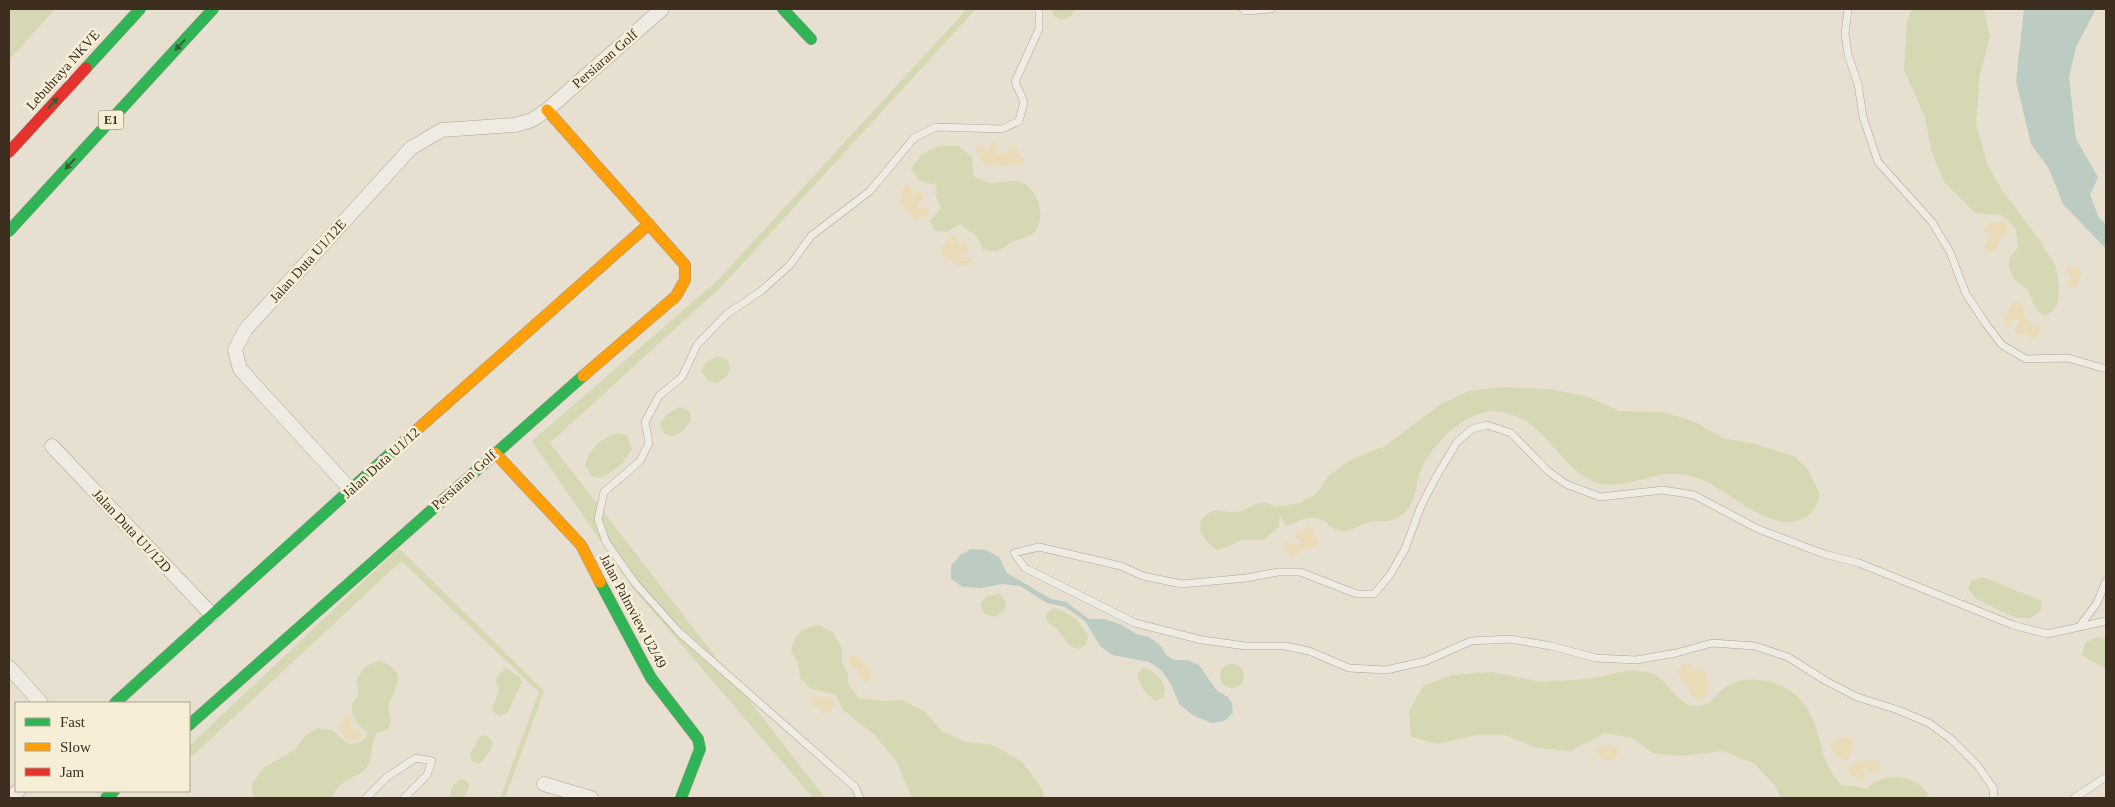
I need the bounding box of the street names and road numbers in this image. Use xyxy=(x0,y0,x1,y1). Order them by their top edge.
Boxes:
street label: Persiaran Golf xyxy=(569,26,641,91)
street label: Lebuhraya NKVE xyxy=(23,27,103,113)
road number: E1 xyxy=(98,110,124,130)
street label: Jalan Duta U1/12E xyxy=(267,216,349,306)
street label: Jalan Duta U1/12 xyxy=(340,425,422,501)
street label: Persiaran Golf xyxy=(429,447,499,513)
street label: Jalan Duta U1/12D xyxy=(90,486,174,576)
street label: Jalan Palmview U2/49 xyxy=(597,552,669,670)

